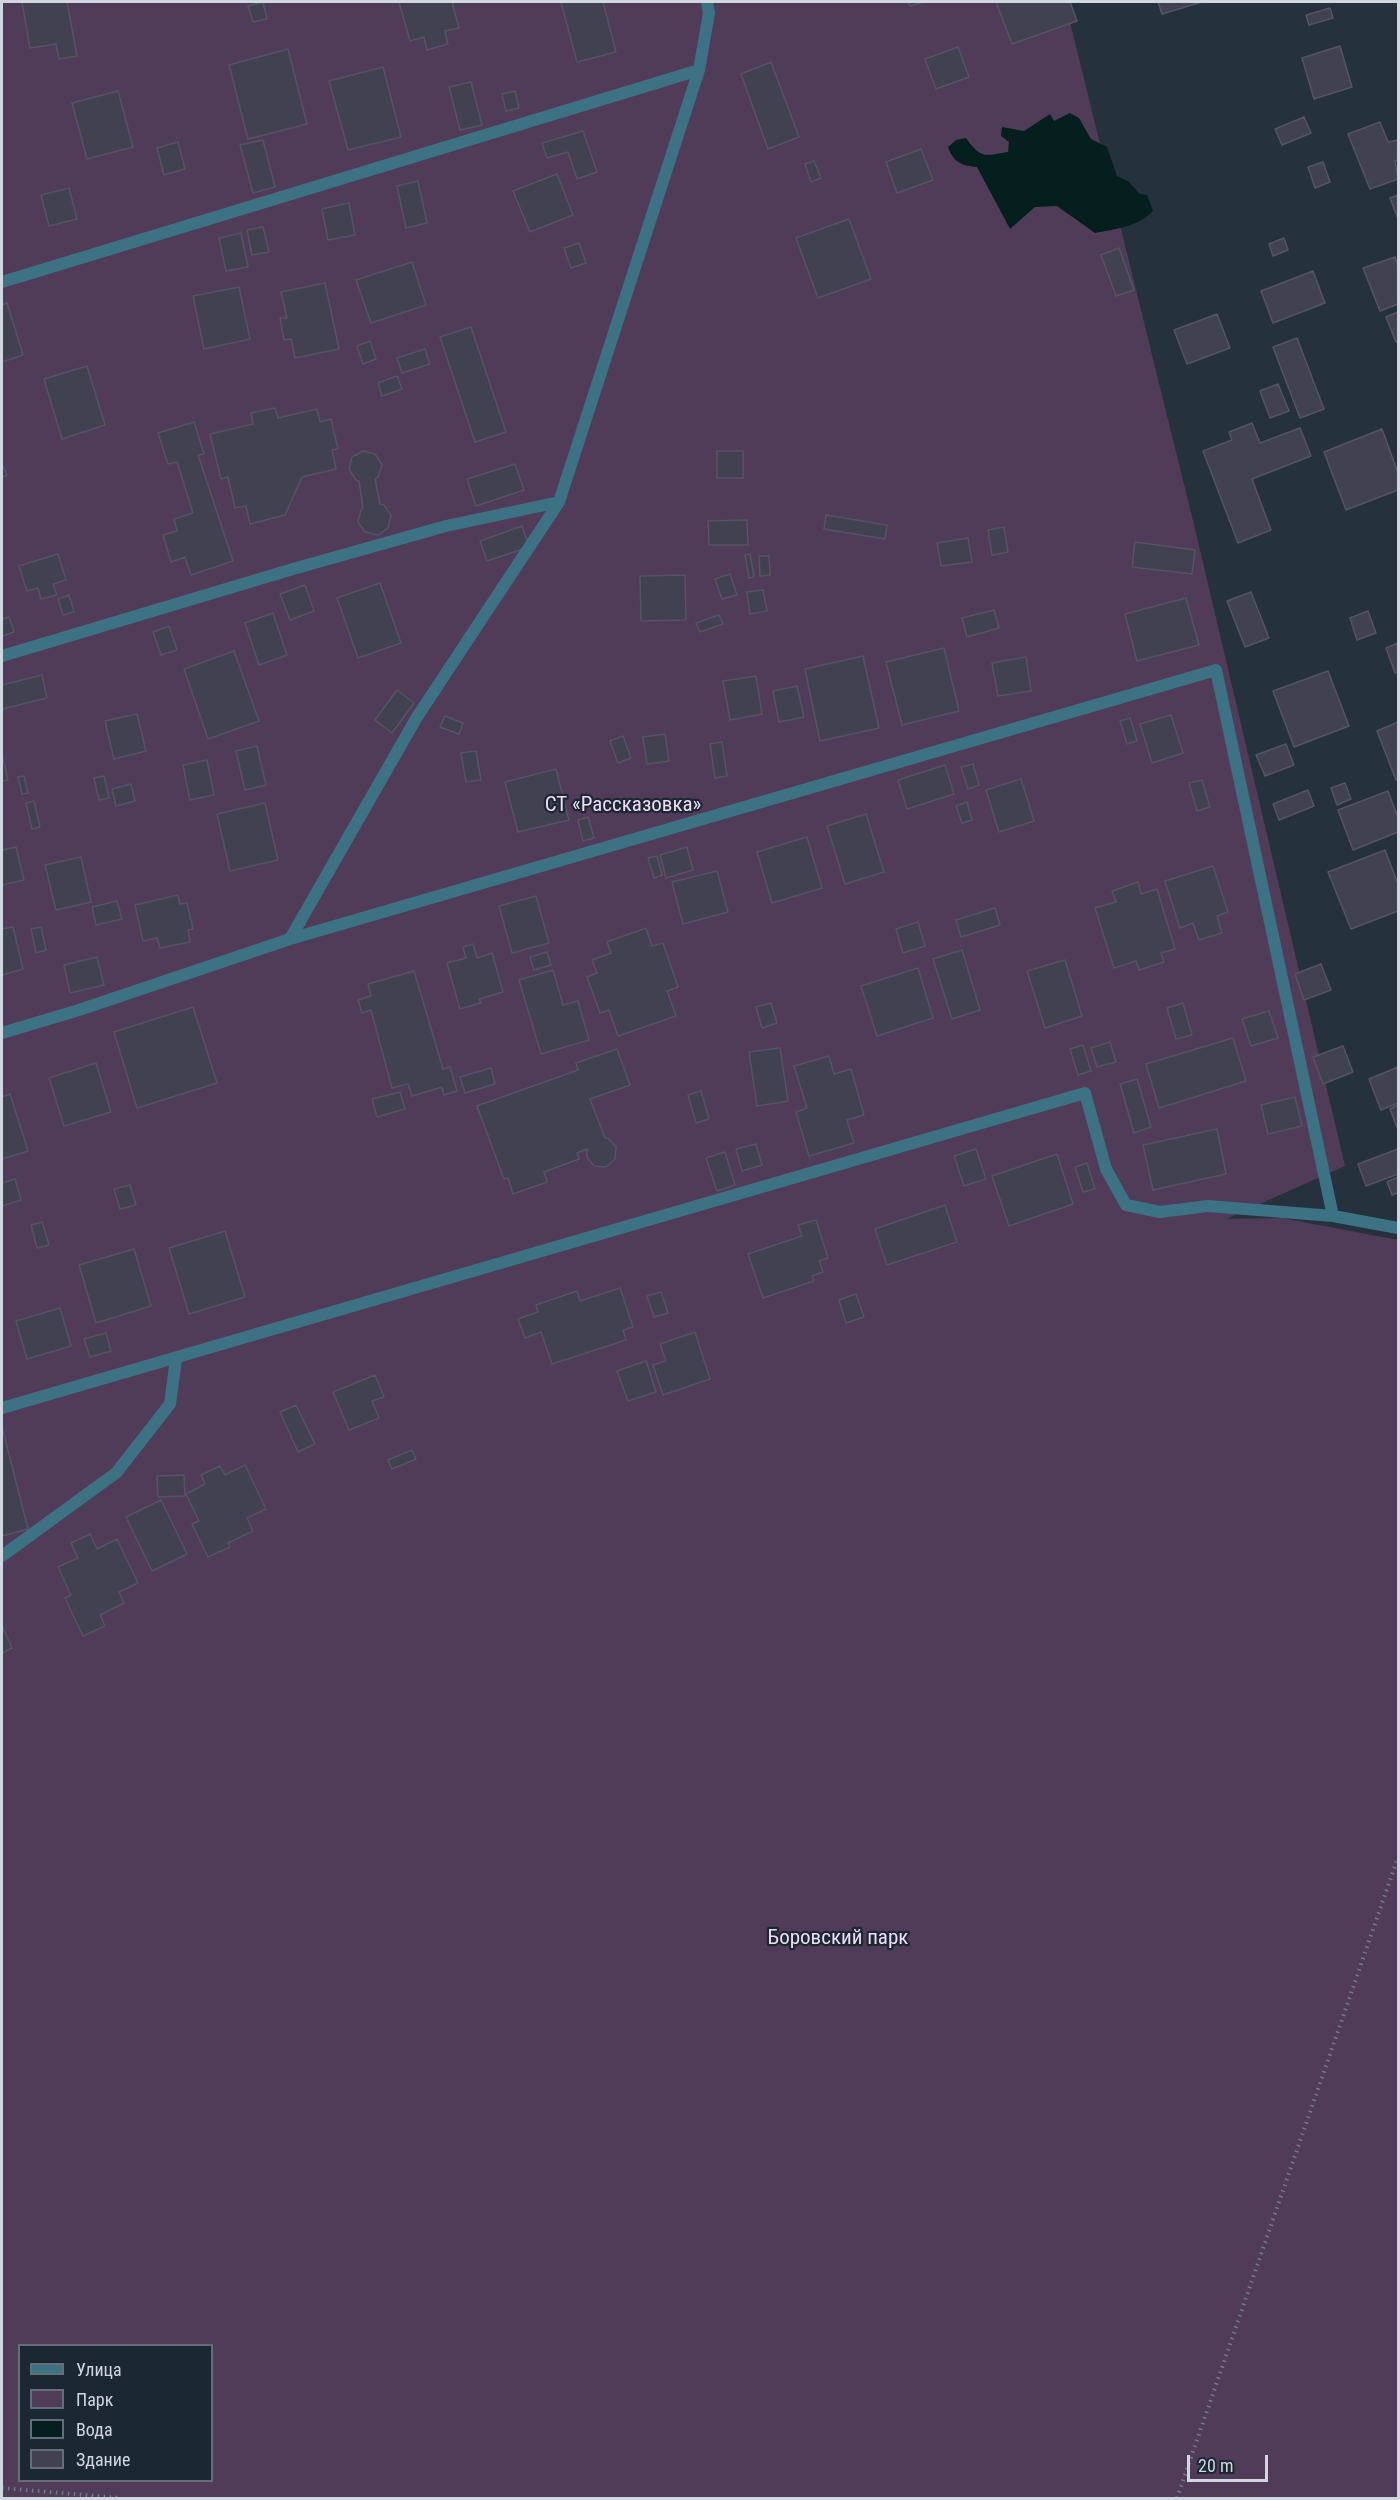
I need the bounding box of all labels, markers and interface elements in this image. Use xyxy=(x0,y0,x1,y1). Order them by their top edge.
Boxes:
park label: СТ «Рассказовка» xyxy=(545,793,701,819)
park label: Боровский парк xyxy=(768,1926,908,1952)
legend xyxy=(18,2344,213,2482)
text: Улица xyxy=(76,2359,122,2380)
text: Парк xyxy=(76,2389,113,2410)
text: Вода xyxy=(76,2419,113,2440)
scale bar xyxy=(1190,2443,1271,2481)
text: Здание xyxy=(76,2449,130,2470)
text: 20 m xyxy=(1198,2455,1233,2476)

